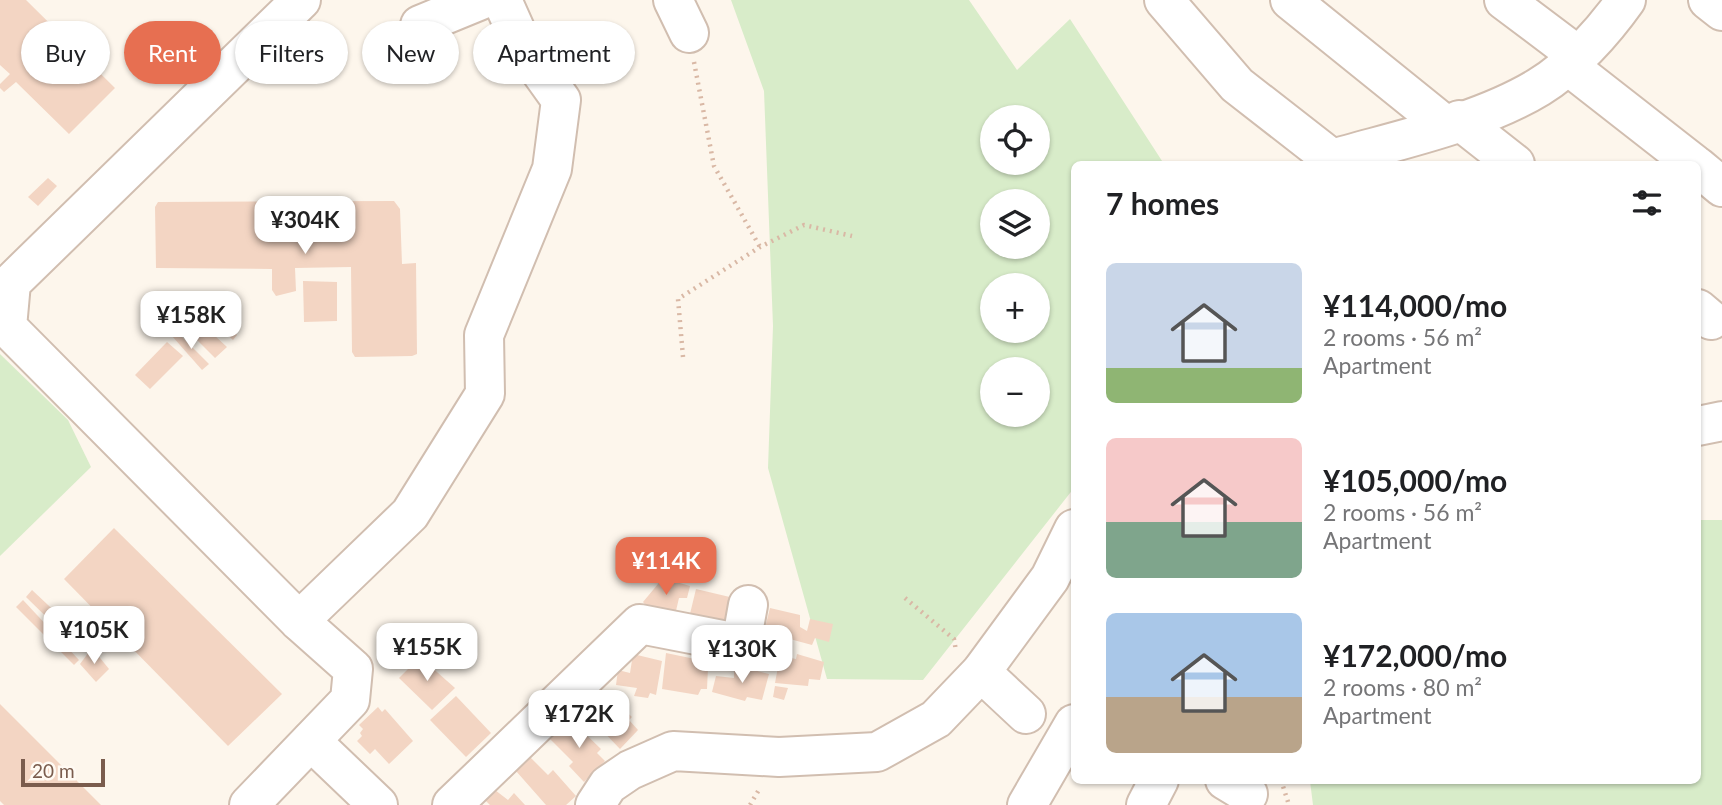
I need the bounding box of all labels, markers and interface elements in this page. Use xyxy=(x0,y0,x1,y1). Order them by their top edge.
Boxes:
chip: Buy xyxy=(21,21,110,84)
chip: Rent xyxy=(124,21,221,84)
chip: Filters xyxy=(235,21,348,84)
chip: New xyxy=(362,21,459,84)
chip: Apartment xyxy=(473,21,635,84)
map controls xyxy=(980,105,1050,427)
button: locate xyxy=(980,105,1050,175)
icon: filters xyxy=(1628,184,1666,222)
text: 7 homes xyxy=(1106,185,1219,221)
button: layers xyxy=(980,189,1050,259)
pin: ¥304K xyxy=(256,196,354,256)
text: ¥304K xyxy=(270,205,340,233)
button: + xyxy=(980,273,1050,343)
text: ¥114,000/mo xyxy=(1323,287,1507,323)
icon: home xyxy=(1162,291,1246,375)
pin: ¥158K xyxy=(142,292,240,351)
text: ¥158K xyxy=(156,300,226,328)
text: 2 rooms · 56 m² xyxy=(1323,323,1482,351)
text: Apartment xyxy=(1323,351,1431,379)
button: − xyxy=(980,357,1050,427)
text: ¥105,000/mo xyxy=(1323,462,1507,498)
icon: home xyxy=(1162,466,1246,550)
text: 2 rooms · 56 m² xyxy=(1323,498,1482,526)
text: Apartment xyxy=(1323,526,1431,554)
pin: ¥114K xyxy=(617,538,715,597)
text: ¥114K xyxy=(631,546,701,574)
pin: ¥105K xyxy=(45,606,143,666)
text: ¥105K xyxy=(59,615,129,643)
pin: ¥155K xyxy=(378,624,476,683)
pin: ¥130K xyxy=(693,626,791,685)
text: ¥155K xyxy=(392,632,462,660)
text: ¥130K xyxy=(707,634,777,662)
text: ¥172,000/mo xyxy=(1323,637,1507,673)
icon: home xyxy=(1162,641,1246,725)
text: 2 rooms · 80 m² xyxy=(1323,673,1482,701)
pin: ¥172K xyxy=(530,690,628,750)
text: ¥172K xyxy=(544,699,614,727)
text: Apartment xyxy=(1323,701,1431,729)
scale bar xyxy=(21,756,105,788)
text: 20 m xyxy=(32,759,75,782)

